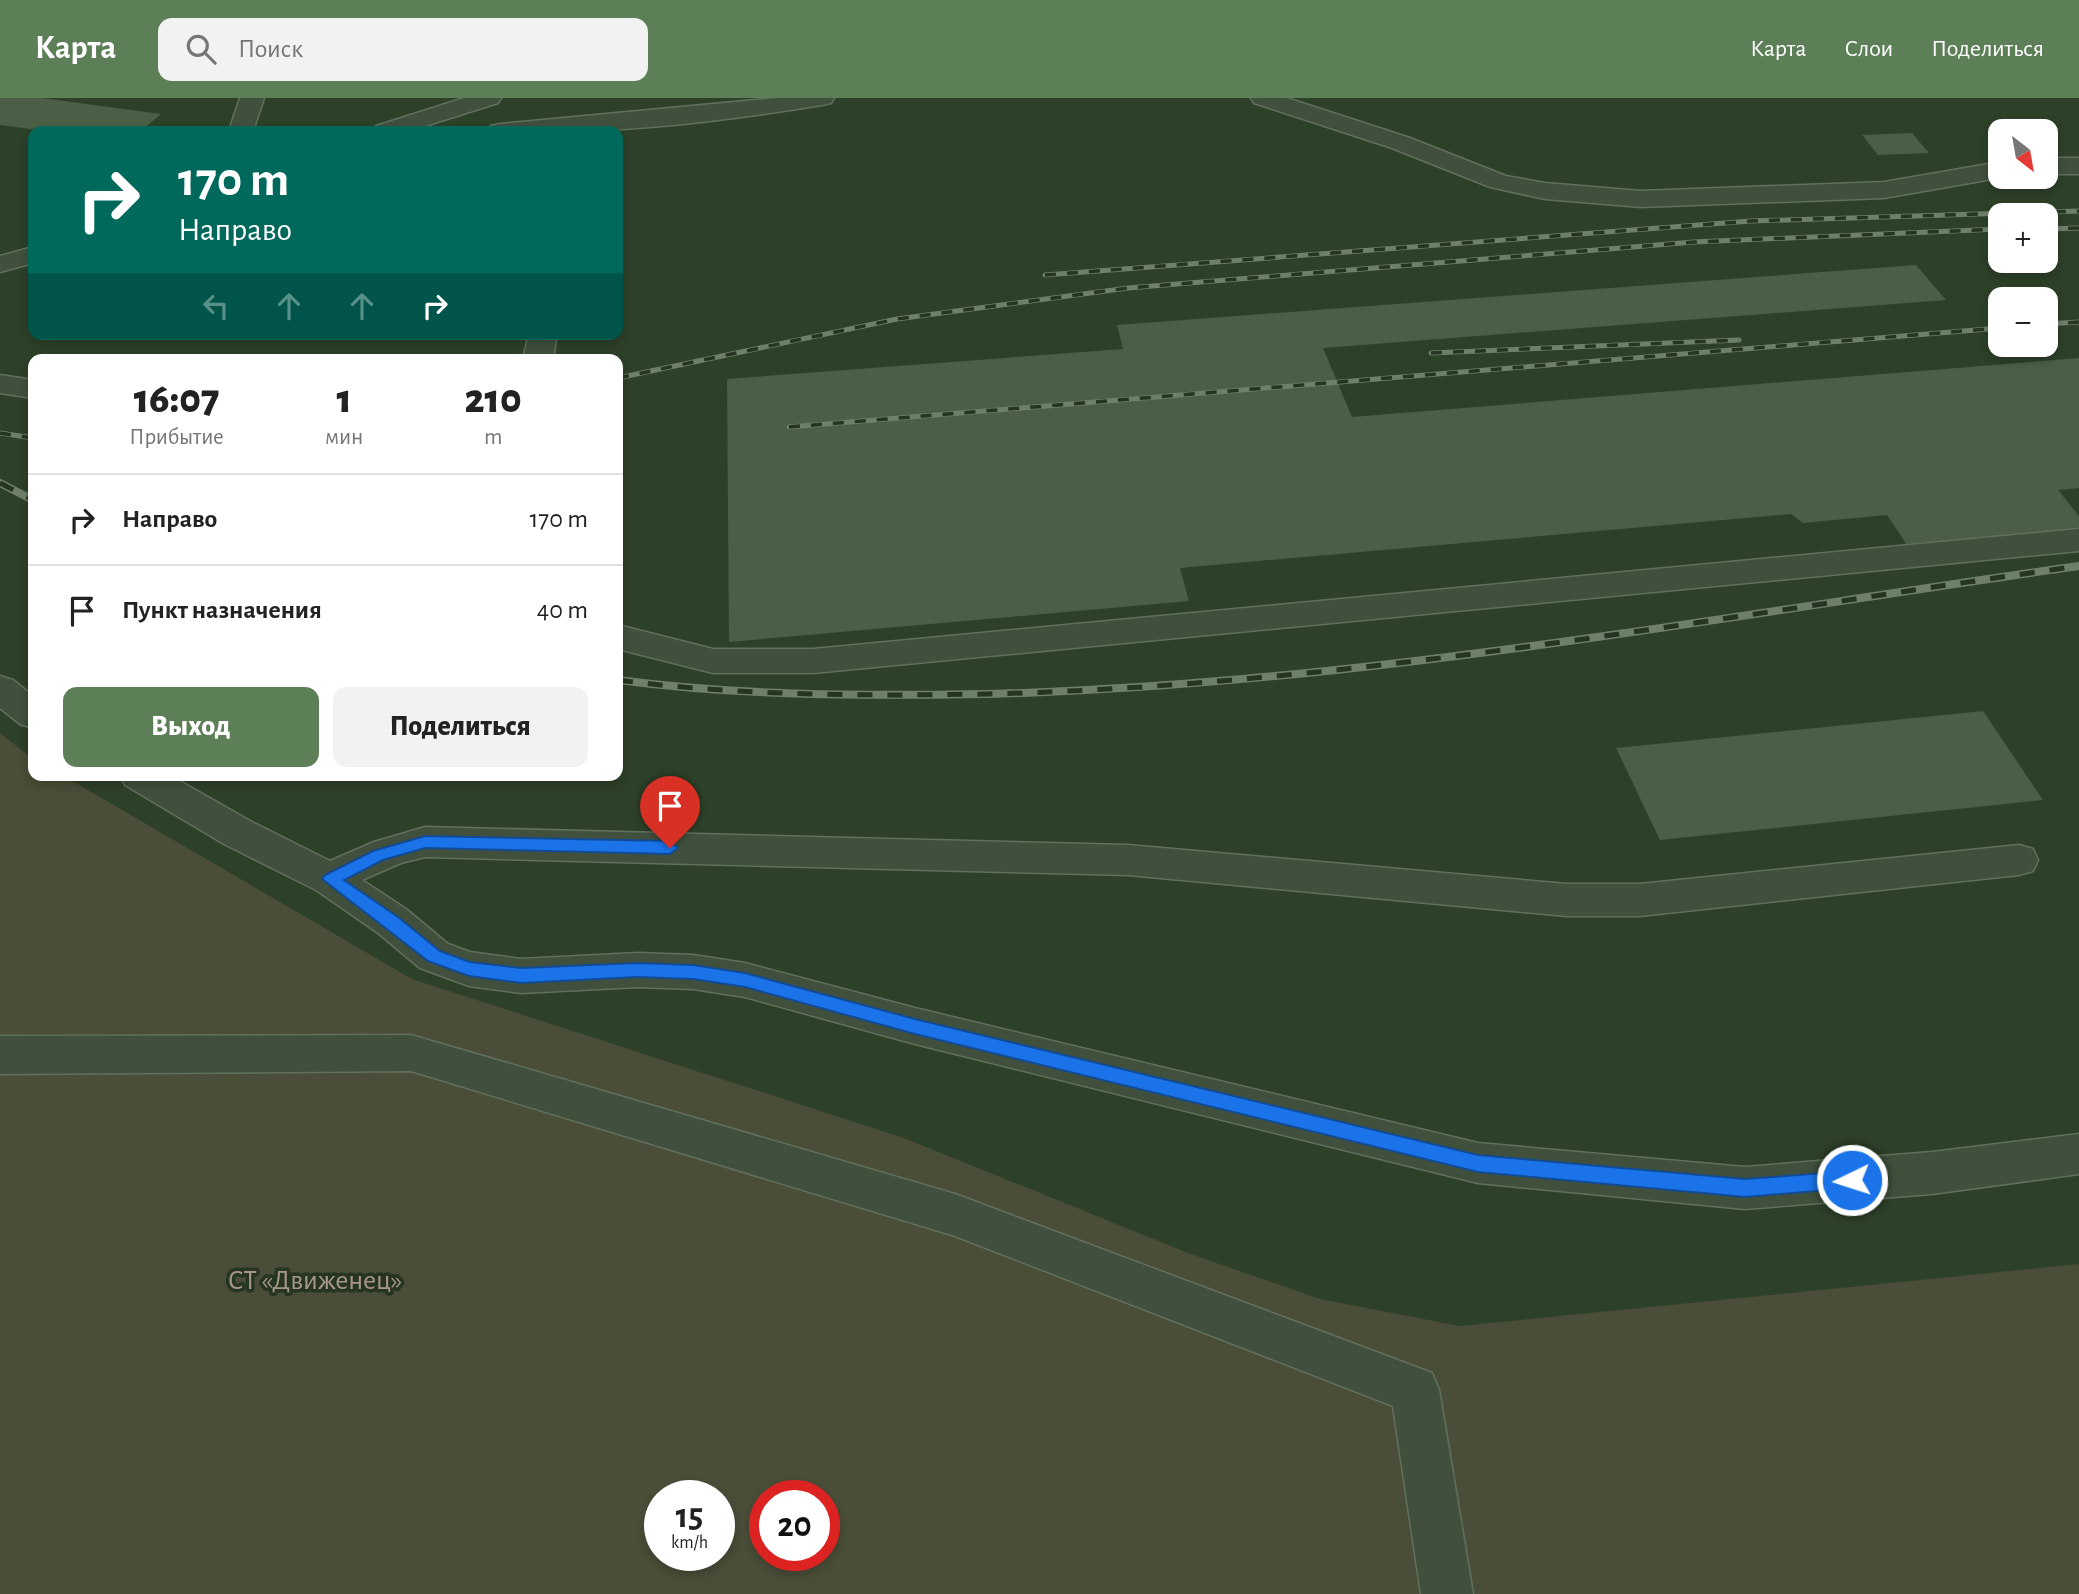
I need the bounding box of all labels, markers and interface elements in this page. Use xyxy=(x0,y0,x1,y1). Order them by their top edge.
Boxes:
search box xyxy=(158,18,648,81)
icon: search xyxy=(182,30,220,68)
text: Карта xyxy=(35,32,116,65)
text: Поиск xyxy=(238,36,303,62)
text: Карта xyxy=(1750,37,1806,61)
text: Слои xyxy=(1844,37,1893,61)
text: Поделиться xyxy=(1931,37,2044,61)
north arrow xyxy=(1988,119,2058,189)
map controls xyxy=(1988,119,2058,357)
icon: right xyxy=(63,154,154,245)
text: 170 m xyxy=(178,156,289,205)
button: + xyxy=(1988,203,2058,273)
text: Направо xyxy=(178,214,292,246)
icon: left xyxy=(197,287,235,325)
icon: ahead xyxy=(270,287,308,325)
icon: ahead xyxy=(343,287,381,325)
icon: right xyxy=(416,287,454,325)
button: − xyxy=(1988,287,2058,357)
text: 16:07 xyxy=(134,378,219,420)
text: 1 xyxy=(336,378,352,420)
text: 210 xyxy=(464,378,522,420)
text: Прибытие xyxy=(129,426,224,449)
text: мин xyxy=(325,426,363,449)
text: m xyxy=(484,426,502,449)
icon: right xyxy=(63,501,101,539)
text: Направо xyxy=(122,506,217,532)
text: 170 m xyxy=(529,506,588,532)
icon: arrive xyxy=(63,592,101,630)
text: Пункт назначения xyxy=(122,597,322,623)
text: 40 m xyxy=(537,597,588,623)
button: Выход xyxy=(63,687,319,767)
button: Поделиться xyxy=(333,687,588,767)
pin xyxy=(640,776,700,848)
icon: arrive xyxy=(651,787,689,825)
position arrow xyxy=(1815,1143,1889,1217)
park label: СТ «Движенец» xyxy=(228,1267,402,1295)
speed limit sign: 20 xyxy=(749,1480,840,1571)
text: 15 xyxy=(676,1499,703,1534)
text: km/h xyxy=(671,1534,708,1552)

